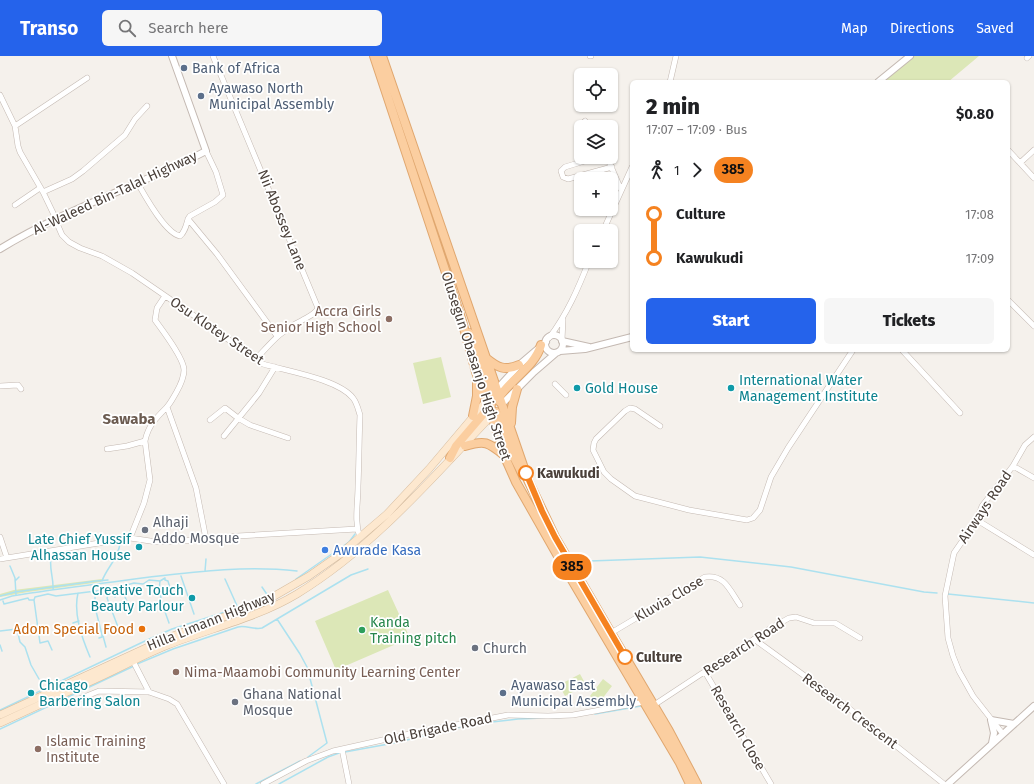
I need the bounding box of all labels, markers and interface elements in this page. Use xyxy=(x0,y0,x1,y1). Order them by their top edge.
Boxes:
search box xyxy=(102,10,382,46)
text: Transo xyxy=(20,17,78,40)
icon: search xyxy=(116,17,138,39)
text: Search here xyxy=(148,19,228,37)
text: Map xyxy=(841,20,868,37)
text: Directions xyxy=(890,20,954,37)
text: Saved xyxy=(976,20,1014,37)
place label: Bank of Africa xyxy=(192,60,280,77)
marker: Bank of Africa xyxy=(179,63,189,73)
map controls xyxy=(574,68,618,268)
button: locate xyxy=(574,68,618,112)
place label: Ayawaso North Municipal Assembly xyxy=(209,80,334,113)
marker: Ayawaso North Municipal Assembly xyxy=(196,91,206,101)
text: 2 min xyxy=(646,93,700,120)
text: $0.80 xyxy=(956,105,994,123)
button: layers xyxy=(574,120,618,164)
text: 17:07 – 17:09 · Bus xyxy=(646,122,747,137)
street label: Al-Waleed Bin-Talal Highway xyxy=(30,147,200,239)
icon: walk xyxy=(646,159,668,181)
icon: forward xyxy=(686,159,708,181)
text: 385 xyxy=(722,161,745,178)
text: 1 xyxy=(674,163,680,178)
street label: Nii Abossey Lane xyxy=(254,167,310,273)
button: + xyxy=(574,172,618,216)
text: Culture xyxy=(676,205,726,223)
text: 17:08 xyxy=(965,207,994,222)
button: − xyxy=(574,224,618,268)
text: Kawukudi xyxy=(676,249,743,267)
text: 17:09 xyxy=(966,251,994,266)
street label: Olusegun Obasanjo High Street xyxy=(437,270,515,463)
street label: Osu Klotey Street xyxy=(167,293,268,369)
button: Start xyxy=(646,298,816,344)
button: Tickets xyxy=(824,298,994,344)
place label: Accra Girls Senior High School xyxy=(261,303,381,336)
marker: Accra Girls Senior High School xyxy=(384,314,394,324)
place label: International Water Management Institute xyxy=(739,372,878,405)
place label: Gold House xyxy=(585,380,658,397)
marker: Gold House xyxy=(572,383,582,393)
marker: International Water Management Institute xyxy=(726,383,736,393)
district label: Sawaba xyxy=(103,410,156,428)
marker: Kawukudi xyxy=(518,465,534,481)
place label: Kawukudi xyxy=(537,465,600,482)
street label: Airways Road xyxy=(954,467,1016,547)
place label: Alhaji Addo Mosque xyxy=(153,514,239,547)
marker: Alhaji Addo Mosque xyxy=(140,525,150,535)
place label: Late Chief Yussif Alhassan House xyxy=(28,531,132,564)
marker: Late Chief Yussif Alhassan House xyxy=(134,542,144,552)
place label: Awurade Kasa xyxy=(333,542,421,559)
marker: Awurade Kasa xyxy=(320,545,330,555)
line badge: 385 xyxy=(549,554,595,580)
text: 385 xyxy=(561,558,583,575)
street label: Kluvia Close xyxy=(632,572,706,626)
place label: Creative Touch Beauty Parlour xyxy=(91,582,185,615)
street label: Hilla Limann Highway xyxy=(144,587,278,654)
marker: Creative Touch Beauty Parlour xyxy=(187,593,197,603)
place label: Kanda Training pitch xyxy=(370,614,457,647)
street label: Research Road xyxy=(700,614,788,680)
place label: Adom Special Food xyxy=(13,621,134,638)
marker: Adom Special Food xyxy=(137,624,147,634)
marker: Kanda Training pitch xyxy=(357,625,367,635)
place label: Church xyxy=(483,640,527,657)
marker: Church xyxy=(470,643,480,653)
marker: Culture xyxy=(617,649,633,665)
place label: Culture xyxy=(636,649,683,666)
place label: Nima-Maamobi Community Learning Center xyxy=(184,664,461,681)
marker: Nima-Maamobi Community Learning Center xyxy=(171,667,181,677)
street label: Research Crescent xyxy=(799,670,902,753)
place label: Chicago Barbering Salon xyxy=(39,677,141,710)
place label: Ayawaso East Municipal Assembly xyxy=(511,677,636,710)
street label: Research Close xyxy=(707,683,769,773)
place label: Ghana National Mosque xyxy=(243,686,341,719)
marker: Chicago Barbering Salon xyxy=(26,688,36,698)
marker: Ayawaso East Municipal Assembly xyxy=(498,688,508,698)
marker: Ghana National Mosque xyxy=(230,697,240,707)
street label: Old Brigade Road xyxy=(382,709,494,749)
place label: Islamic Training Institute xyxy=(46,733,146,766)
marker: Islamic Training Institute xyxy=(33,744,43,754)

